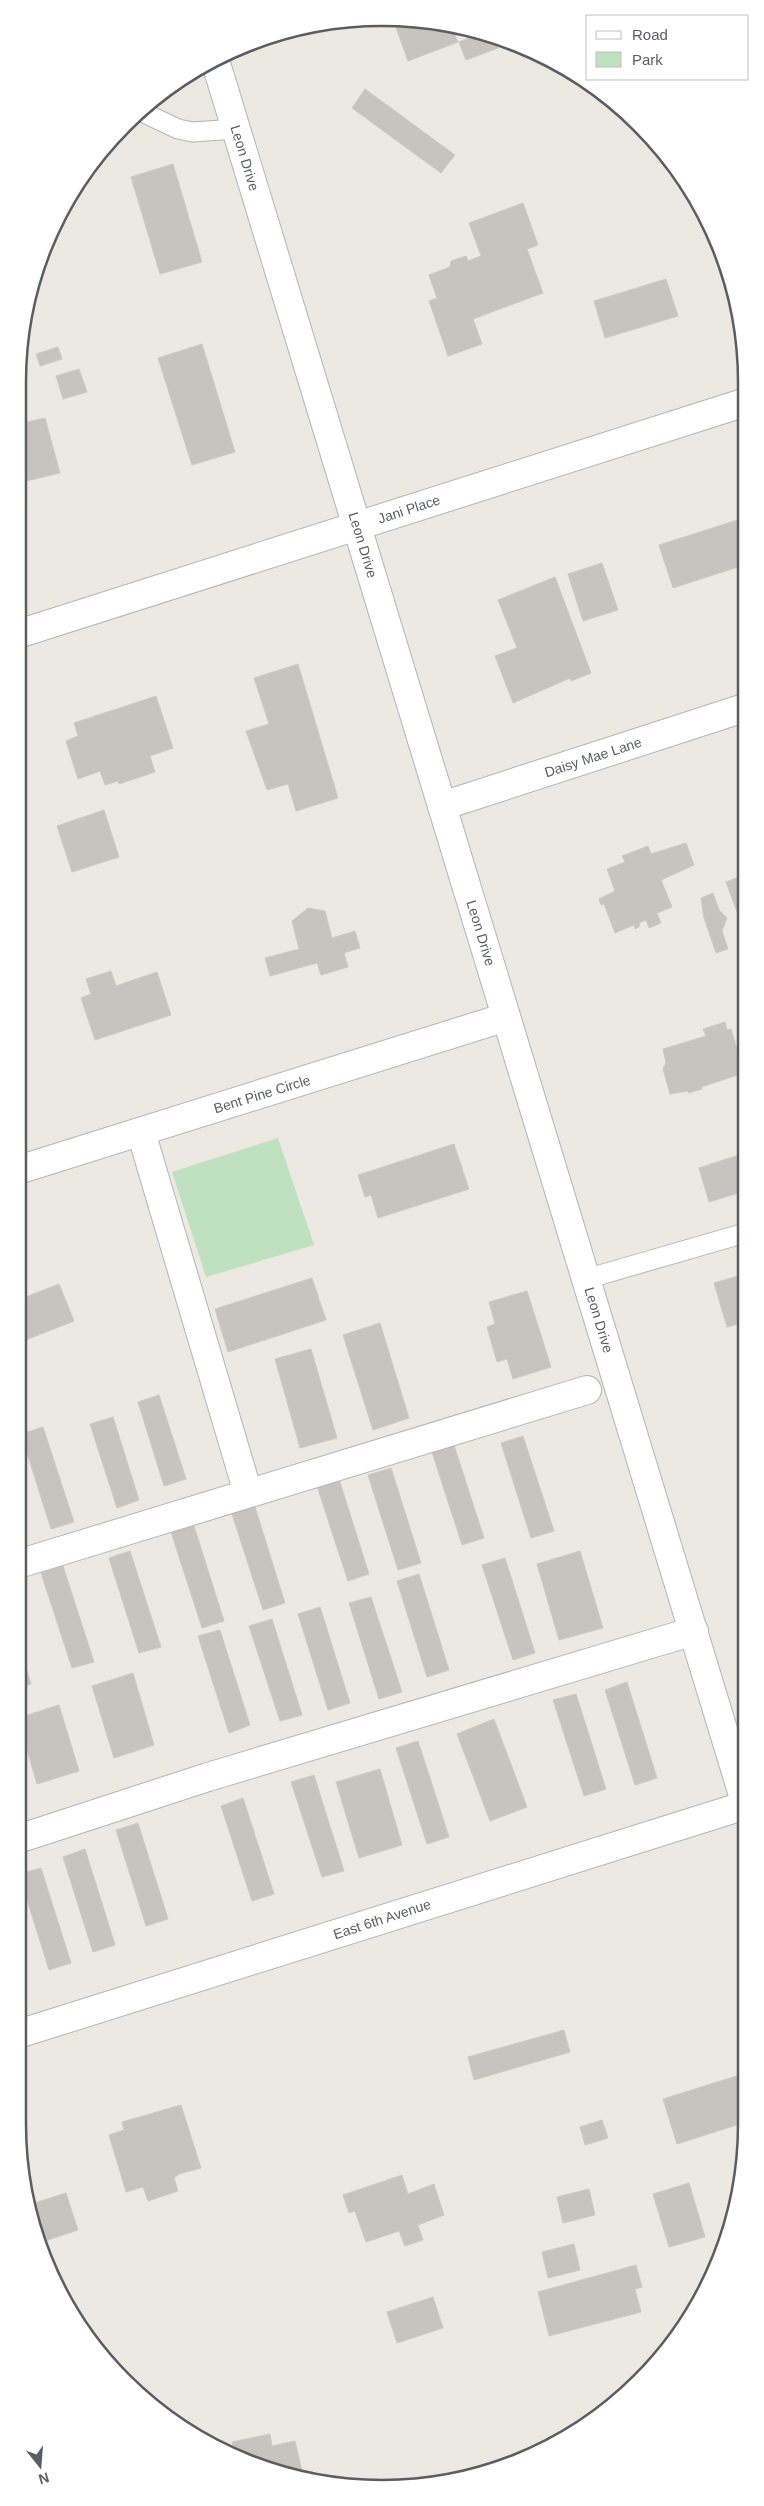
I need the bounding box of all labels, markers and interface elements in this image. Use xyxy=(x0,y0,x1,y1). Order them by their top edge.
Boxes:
legend xyxy=(586,15,749,80)
text: Road xyxy=(632,26,668,43)
text: Park xyxy=(632,51,663,68)
street label: Leon Drive xyxy=(227,123,263,193)
street label: Jani Place xyxy=(376,491,442,527)
street label: Leon Drive xyxy=(345,510,381,580)
street label: Daisy Mae Lane xyxy=(542,734,644,780)
street label: Leon Drive xyxy=(463,898,499,968)
street label: Bent Pine Circle xyxy=(212,1072,313,1116)
street label: Leon Drive xyxy=(581,1285,617,1355)
street label: East 6th Avenue xyxy=(331,1896,433,1942)
north arrow xyxy=(15,2441,65,2491)
text: N xyxy=(37,2469,51,2488)

